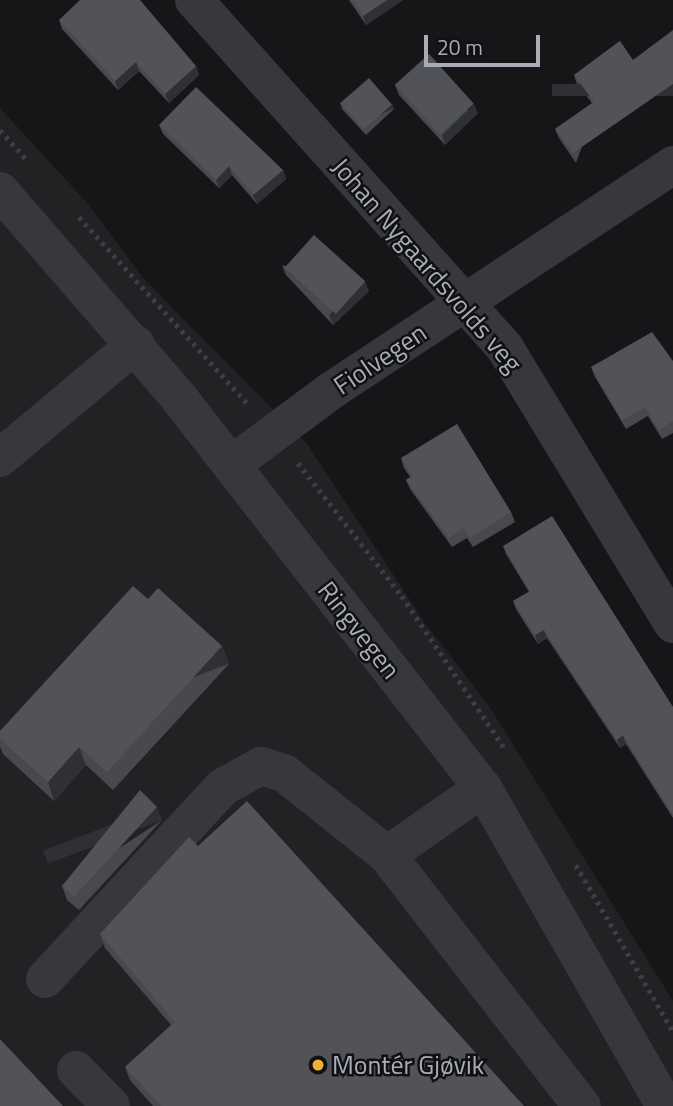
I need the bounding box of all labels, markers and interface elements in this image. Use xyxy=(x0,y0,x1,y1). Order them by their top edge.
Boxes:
scale bar xyxy=(428,21,544,65)
text: 20 m xyxy=(437,31,483,63)
street label: Johan Nygaardsvolds veg xyxy=(325,151,529,379)
street label: Fiolvegen xyxy=(328,317,432,401)
street label: Ringvegen xyxy=(311,575,407,685)
place label: Montér Gjøvik xyxy=(332,1049,484,1081)
marker: Montér Gjøvik xyxy=(310,1057,326,1073)

